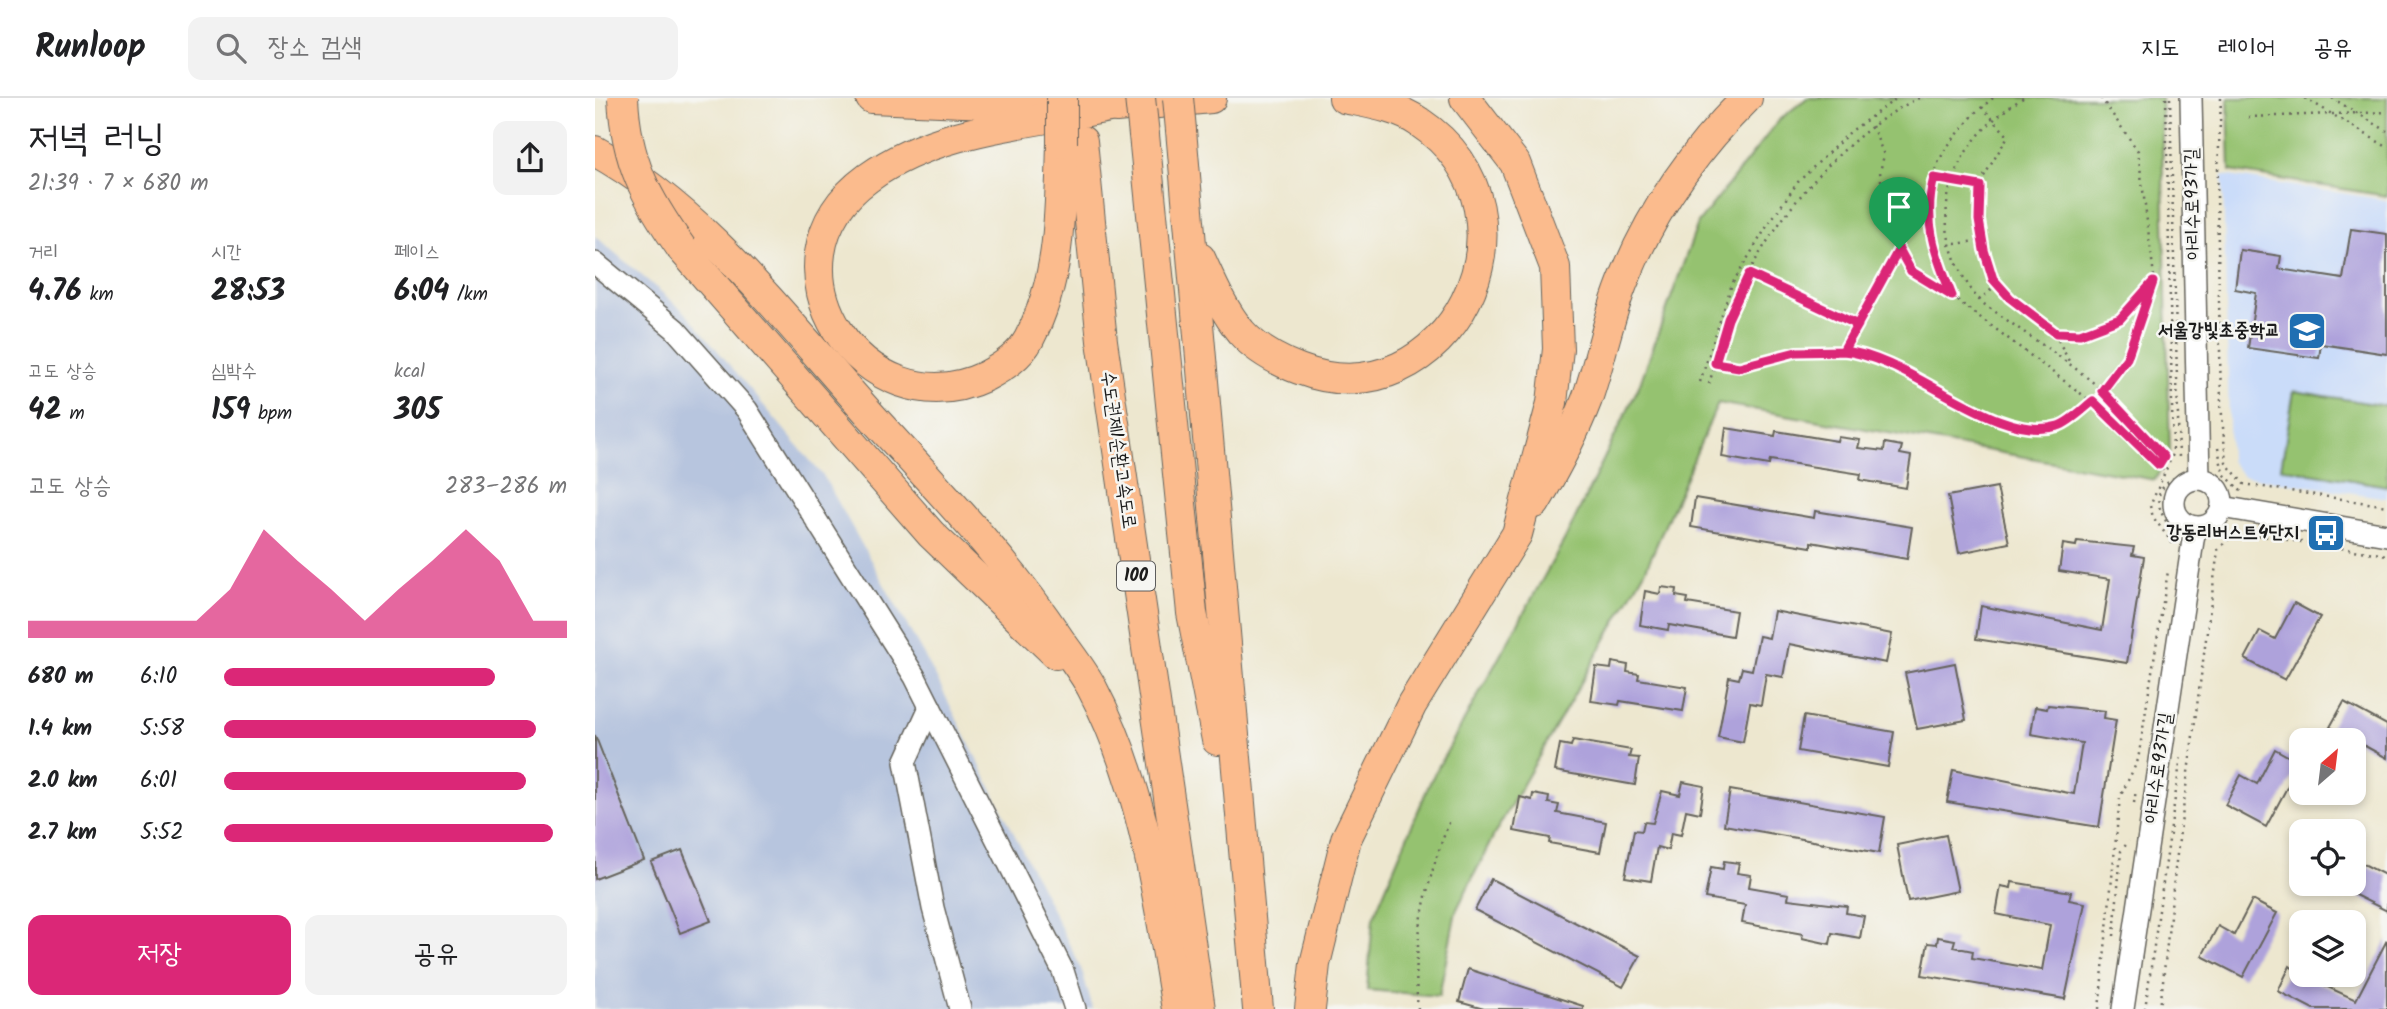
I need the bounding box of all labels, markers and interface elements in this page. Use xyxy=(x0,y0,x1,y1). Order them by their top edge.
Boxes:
search box xyxy=(188,17,678,80)
text: Runloop xyxy=(35,22,146,75)
text: 장소 검색 xyxy=(268,27,362,69)
icon: search xyxy=(212,29,250,67)
text: 지도 xyxy=(2141,29,2179,68)
text: 레이어 xyxy=(2217,29,2275,68)
text: 공유 xyxy=(2313,29,2352,68)
text: 저녁 러닝 xyxy=(28,110,165,170)
button: share xyxy=(493,121,567,195)
street label: 아리수로93가길 xyxy=(2177,148,2209,260)
text: 21:39 · 7 × 680 m xyxy=(28,166,208,202)
pin xyxy=(1869,177,1929,249)
icon: arrive xyxy=(1880,188,1918,226)
text: 거리 xyxy=(28,238,59,268)
text: 시간 xyxy=(211,238,242,268)
text: 페이스 xyxy=(394,238,440,268)
text: 4.76 xyxy=(28,268,82,316)
text: 28:53 xyxy=(211,268,285,316)
text: 6:04 xyxy=(394,268,449,316)
text: km xyxy=(82,280,114,310)
text: /km xyxy=(449,280,488,310)
school or university icon: 서울강빛초중학교 xyxy=(2286,310,2328,352)
place label: 서울강빛초중학교 xyxy=(2158,316,2280,346)
text: 고도 상승 xyxy=(28,357,97,387)
text: 심박수 xyxy=(211,357,257,387)
text: kcal xyxy=(394,357,425,387)
street label: 수도권제1순환고속도로 xyxy=(1092,369,1144,531)
text: 42 xyxy=(28,387,62,435)
text: 159 xyxy=(211,387,250,435)
text: 305 xyxy=(394,387,441,435)
text: m xyxy=(62,399,85,429)
text: bpm xyxy=(250,399,292,429)
text: 고도 상승 xyxy=(28,469,111,505)
text: 283–286 m xyxy=(445,469,567,505)
bus stop icon: 강동리버스트4단지 xyxy=(2305,512,2347,554)
place label: 강동리버스트4단지 xyxy=(2166,518,2299,548)
road number: 100 xyxy=(1117,562,1155,590)
text: 680 m xyxy=(28,659,94,695)
text: 6:10 xyxy=(140,659,177,695)
text: 1.4 km xyxy=(28,711,92,747)
text: 5:58 xyxy=(140,711,184,747)
street label: 아리수로93가길 xyxy=(2136,711,2182,825)
north arrow xyxy=(2289,728,2366,805)
map controls xyxy=(2289,728,2366,987)
text: 2.0 km xyxy=(28,763,98,799)
text: 6:01 xyxy=(140,763,177,799)
text: 2.7 km xyxy=(28,815,97,851)
text: 5:52 xyxy=(140,815,184,851)
button: locate xyxy=(2289,819,2366,896)
button: layers xyxy=(2289,910,2366,987)
button: 저장 xyxy=(28,915,291,995)
button: 공유 xyxy=(305,915,567,995)

